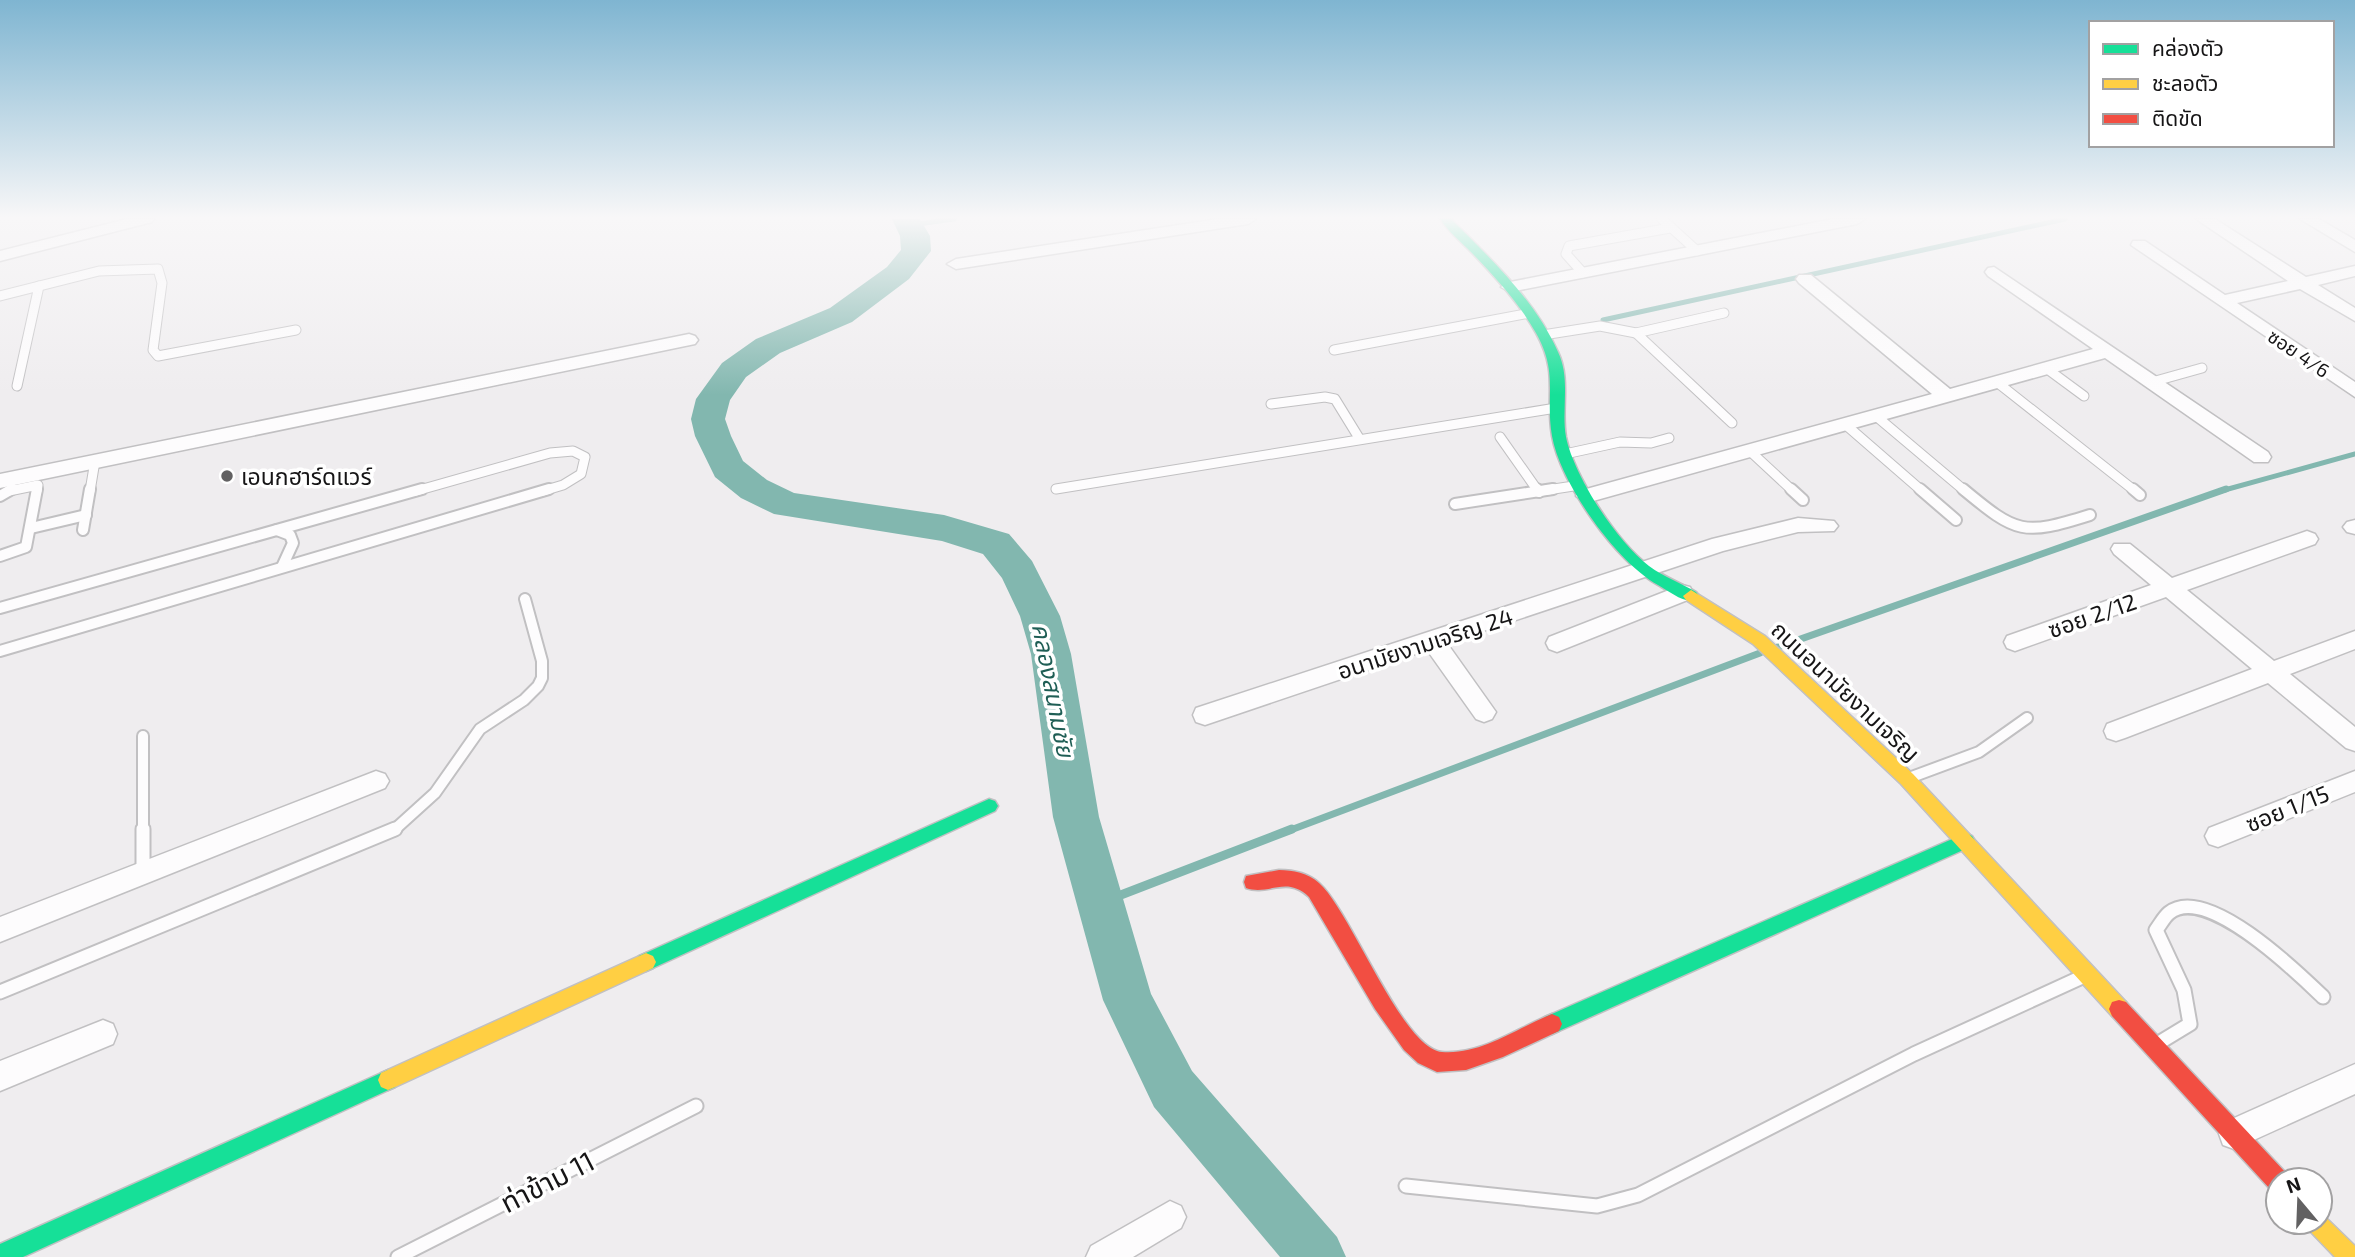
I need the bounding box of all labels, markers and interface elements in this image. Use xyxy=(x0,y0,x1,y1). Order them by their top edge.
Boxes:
legend xyxy=(2089,21,2334,147)
text: คล่องตัว xyxy=(2152,35,2224,60)
text: ชะลอตัว xyxy=(2152,70,2218,95)
text: ติดขัด xyxy=(2152,105,2203,130)
street label: ซอย 4/6 xyxy=(2264,324,2334,382)
place label: เอนกฮาร์ดแวร์ xyxy=(241,462,373,490)
marker: เอนกฮาร์ดแวร์ xyxy=(219,468,235,484)
street label: ซอย 2/12 xyxy=(2044,587,2140,643)
street label: อนามัยงามเจริญ 24 xyxy=(1334,601,1516,685)
street label: ถนนอนามัยงามเจริญ xyxy=(1766,615,1926,767)
water label: คลองสนามชัย xyxy=(1027,621,1081,761)
street label: ซอย 1/15 xyxy=(2241,779,2333,837)
street label: ท่าข้าม 11 xyxy=(494,1143,600,1219)
north arrow xyxy=(2264,1166,2334,1236)
text: N xyxy=(2283,1171,2304,1198)

